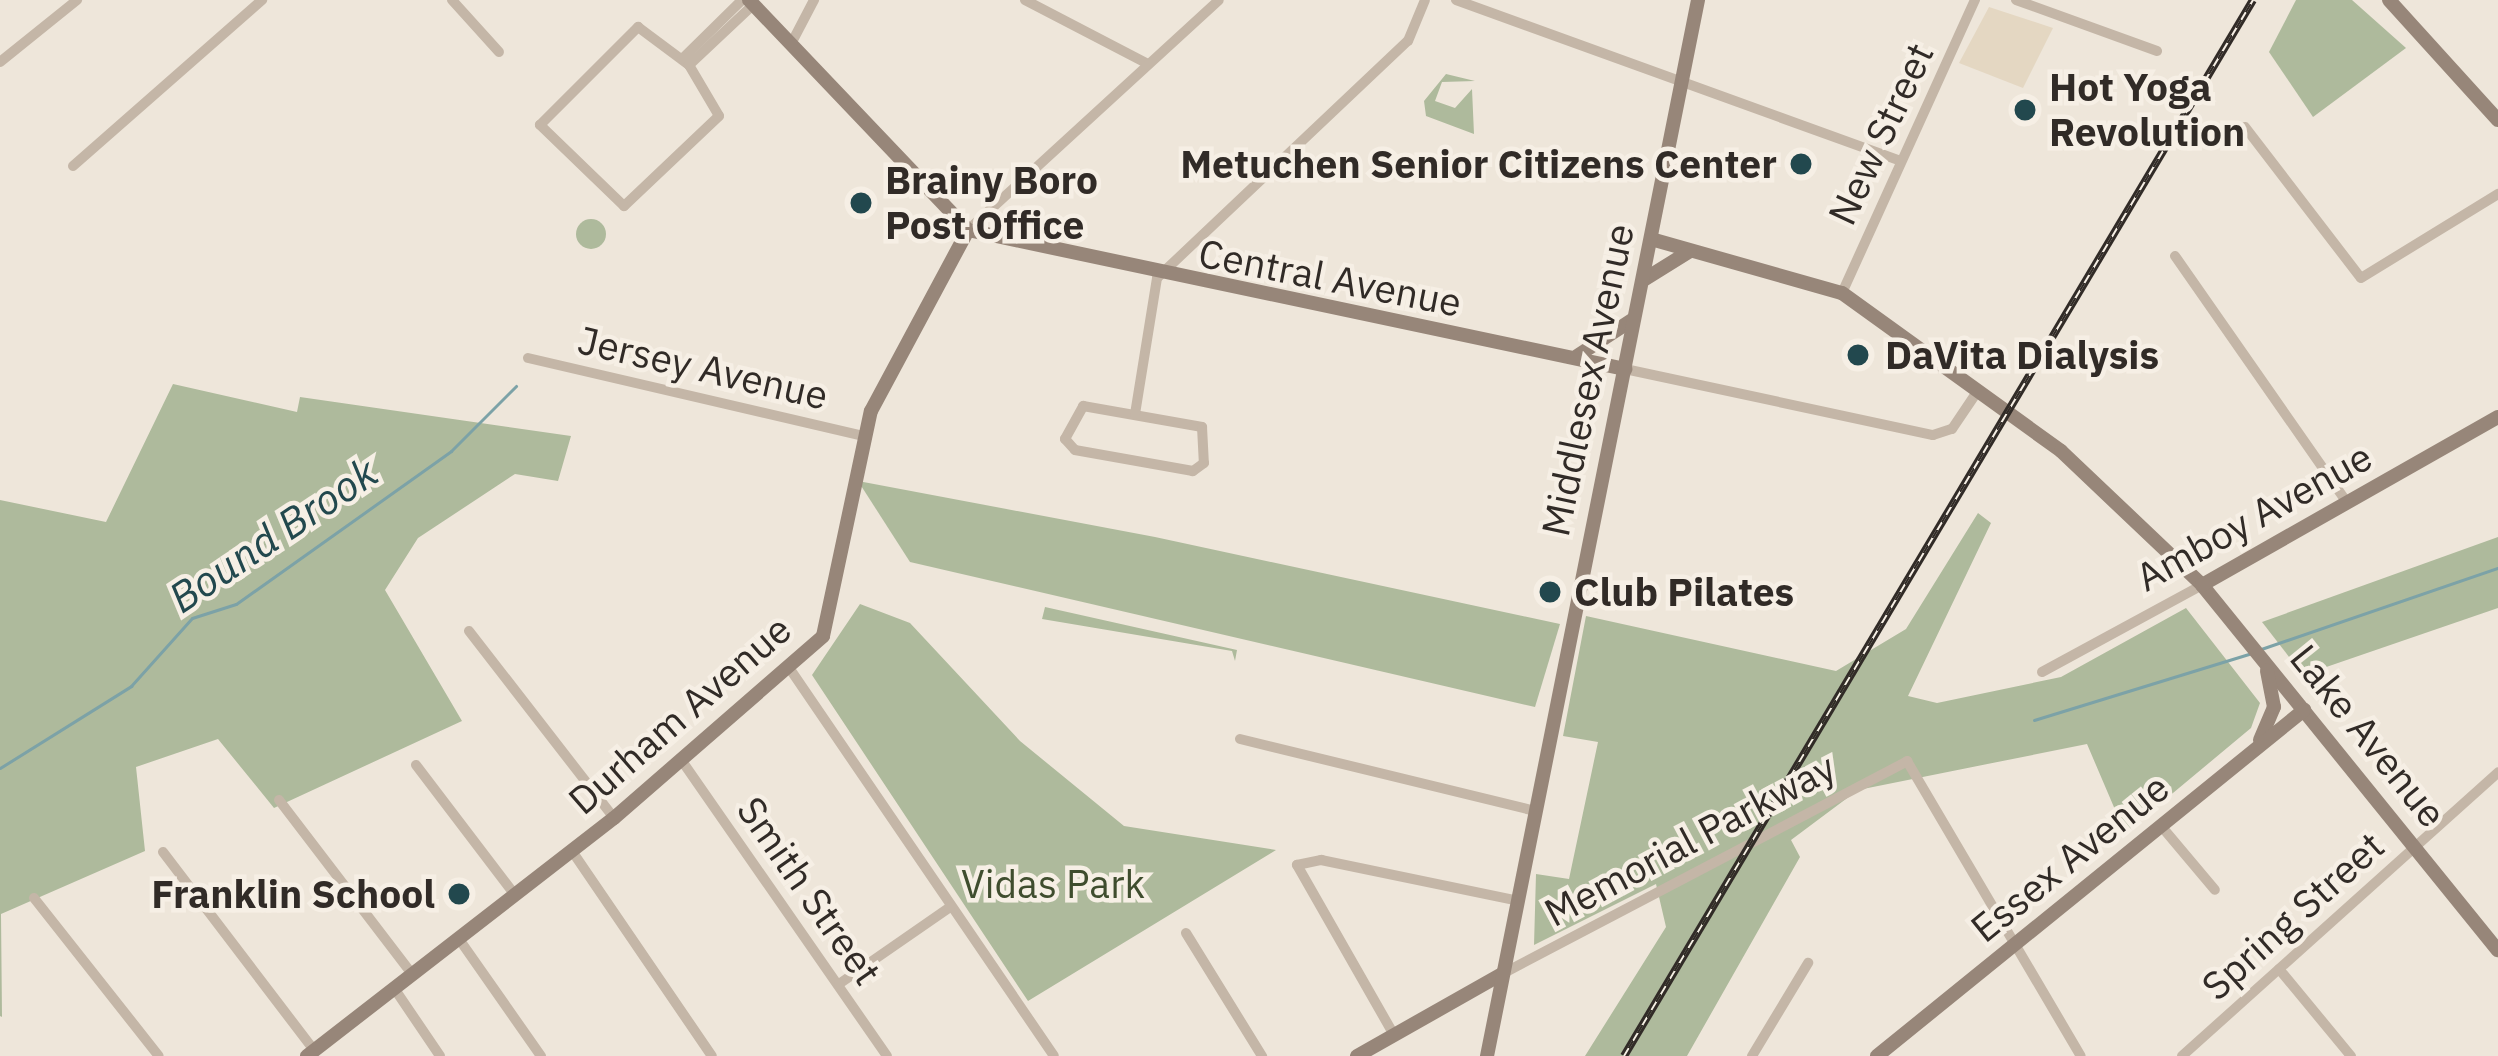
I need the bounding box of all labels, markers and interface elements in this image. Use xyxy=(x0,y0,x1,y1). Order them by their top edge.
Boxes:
street label: New Street xyxy=(1819,36,1943,232)
place label: Hot Yoga Revolution xyxy=(2049,65,2245,156)
marker: Hot Yoga Revolution xyxy=(2012,97,2038,123)
place label: Metuchen Senior Citizens Center xyxy=(1180,141,1777,187)
marker: Metuchen Senior Citizens Center xyxy=(1788,151,1814,177)
place label: Brainy Boro Post Office xyxy=(885,158,1098,249)
marker: Brainy Boro Post Office xyxy=(848,190,874,216)
street label: Middlesex Avenue xyxy=(1532,220,1644,540)
street label: Central Avenue xyxy=(1195,230,1465,326)
street label: Jersey Avenue xyxy=(574,317,832,419)
place label: DaVita Dialysis xyxy=(1885,332,2159,378)
marker: DaVita Dialysis xyxy=(1842,339,1874,371)
street label: Amboy Avenue xyxy=(2128,433,2380,601)
water label: Bound Brook xyxy=(159,447,387,623)
place label: Club Pilates xyxy=(1574,569,1794,615)
marker: Club Pilates xyxy=(1537,579,1563,605)
street label: Durham Avenue xyxy=(559,606,801,824)
street label: Lake Avenue xyxy=(2280,635,2456,837)
street label: Memorial Parkway xyxy=(1537,744,1843,936)
street label: Essex Avenue xyxy=(1962,764,2178,952)
street label: Smith Street xyxy=(727,788,891,994)
street label: Spring Street xyxy=(2193,822,2393,1010)
park label: Vidas Park xyxy=(961,861,1145,907)
place label: Franklin School xyxy=(151,871,435,917)
marker: Franklin School xyxy=(446,881,472,907)

